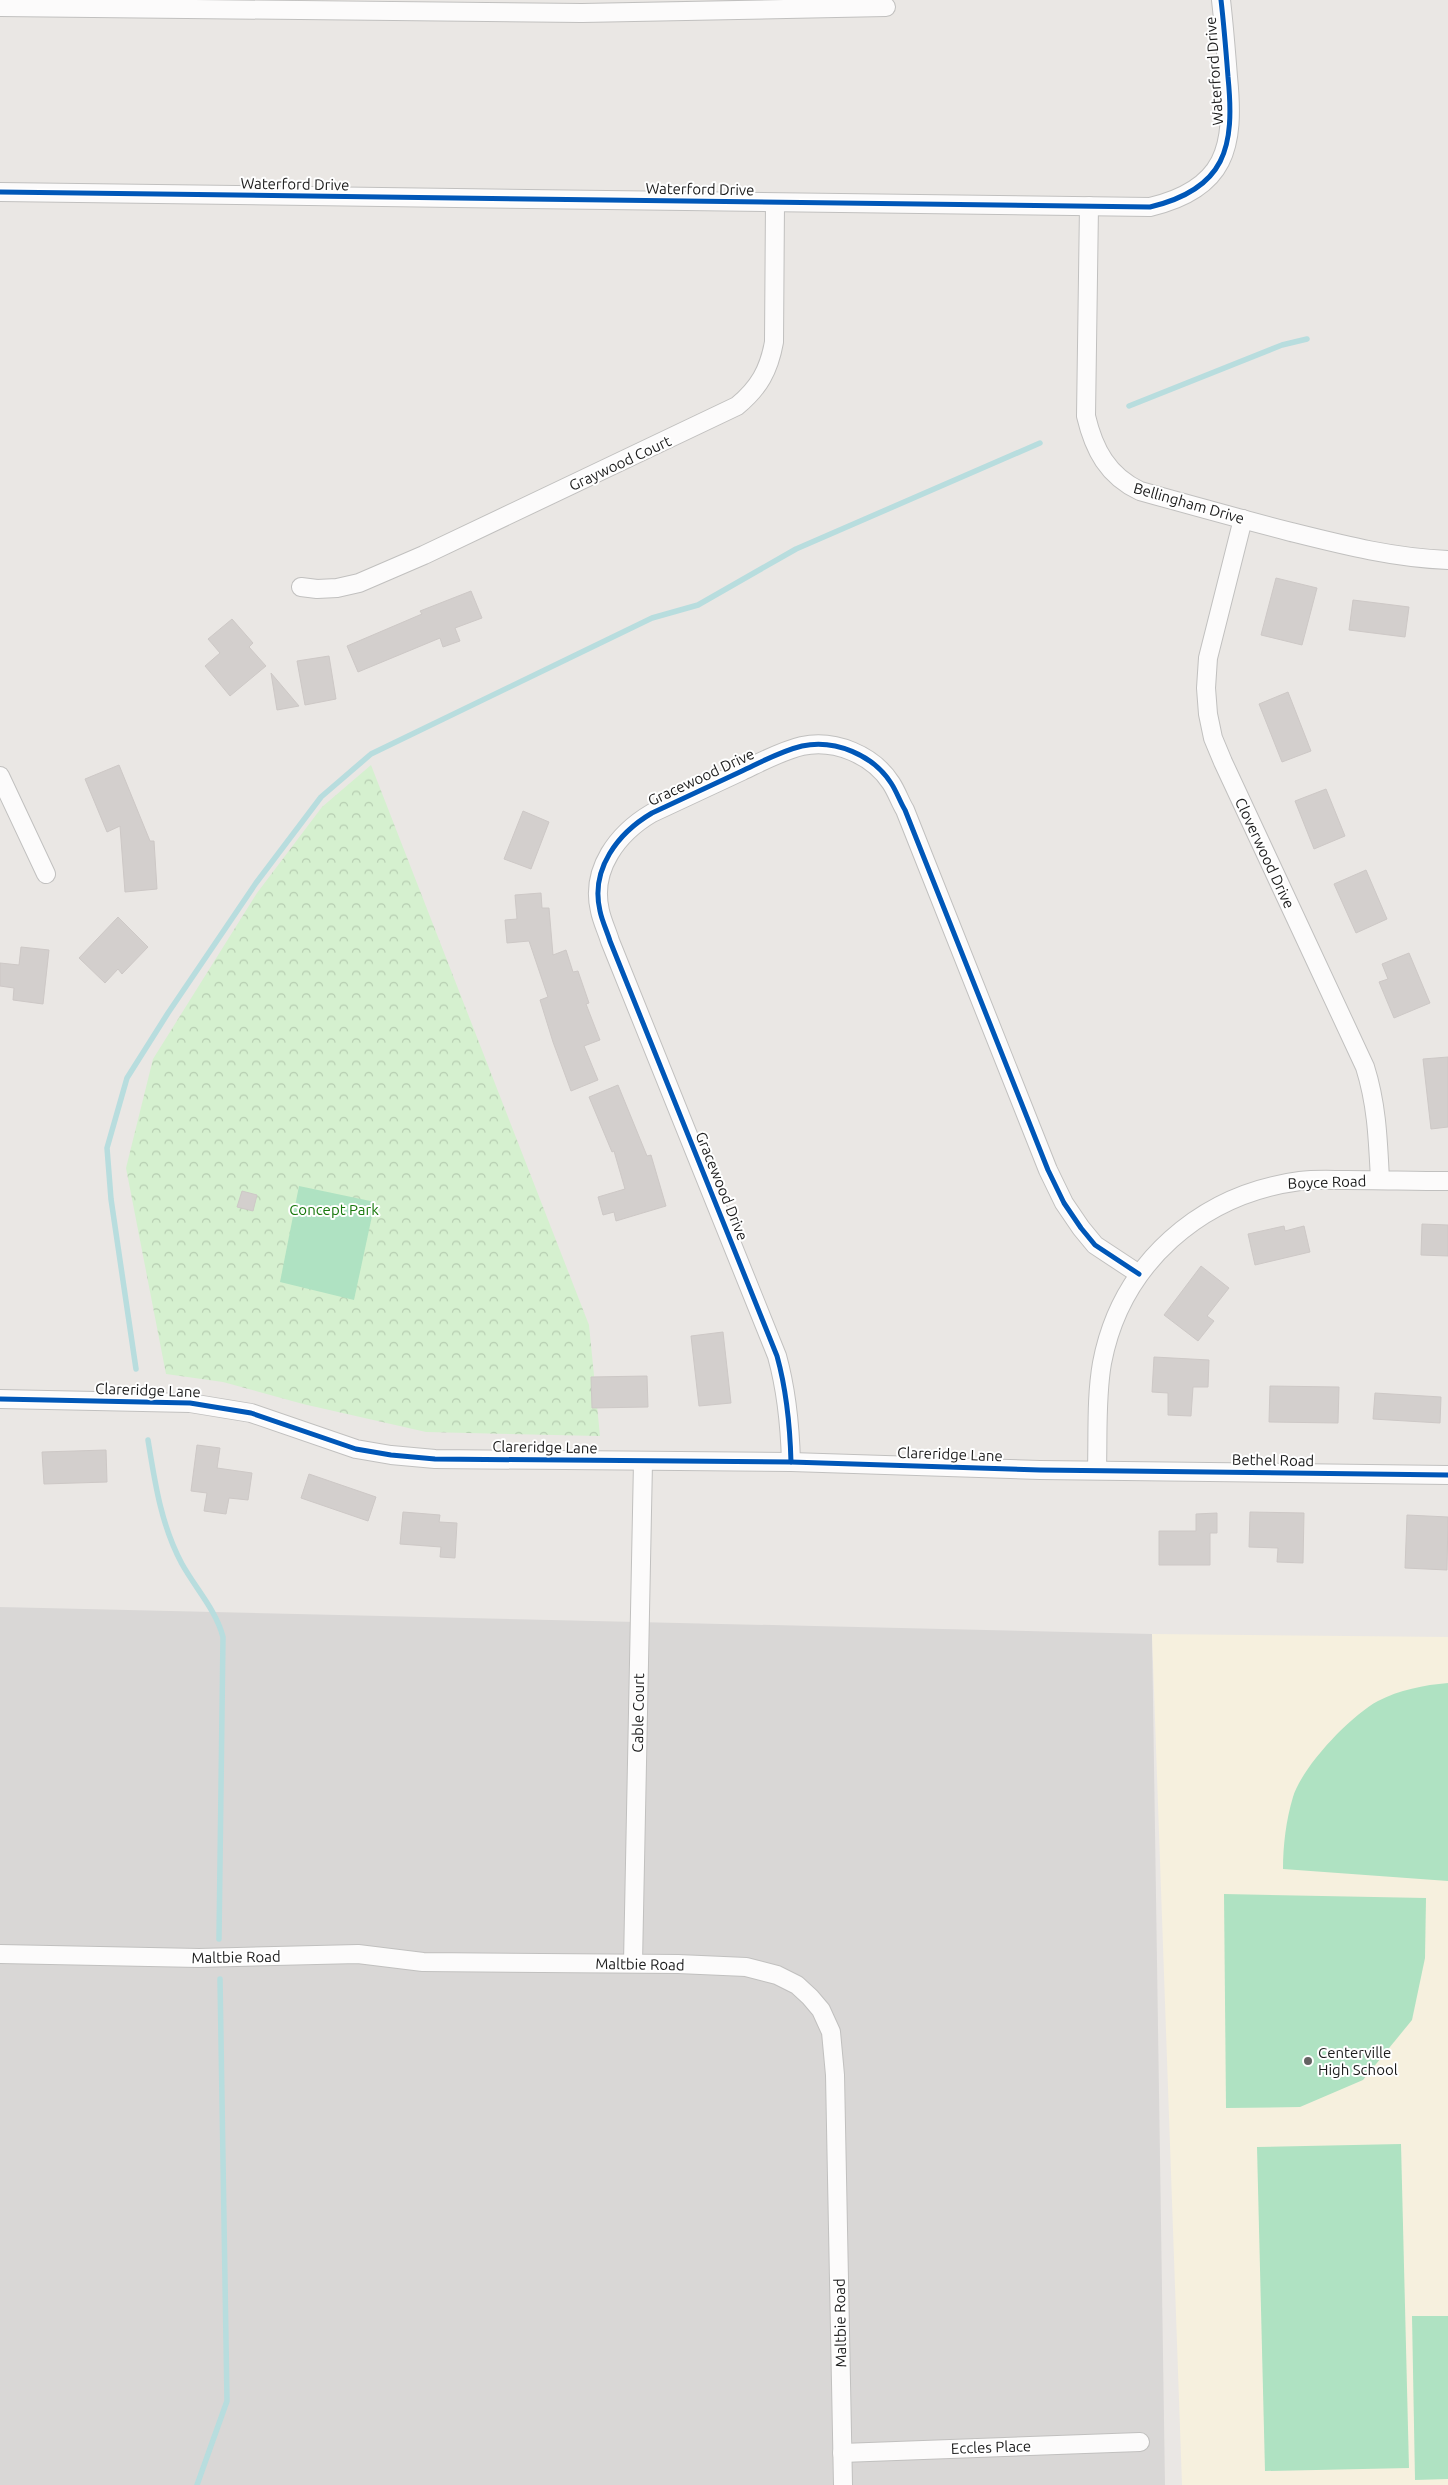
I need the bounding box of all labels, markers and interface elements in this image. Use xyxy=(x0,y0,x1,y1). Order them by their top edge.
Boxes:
street label: Waterford Drive xyxy=(1202,16,1226,126)
street label: Waterford Drive xyxy=(240,175,350,193)
street label: Waterford Drive xyxy=(645,180,755,198)
street label: Graywood Court xyxy=(566,432,674,494)
street label: Bellingham Drive xyxy=(1132,479,1246,527)
street label: Gracewood Drive xyxy=(645,745,757,809)
street label: Cloverwood Drive xyxy=(1232,795,1298,911)
street label: Gracewood Drive xyxy=(693,1129,751,1243)
street label: Boyce Road xyxy=(1287,1172,1367,1192)
park label: Concept Park xyxy=(289,1201,379,1218)
street label: Clareridge Lane xyxy=(95,1380,201,1400)
street label: Clareridge Lane xyxy=(492,1438,598,1456)
street label: Clareridge Lane xyxy=(897,1444,1003,1464)
street label: Bethel Road xyxy=(1232,1451,1314,1469)
street label: Cable Court xyxy=(629,1673,647,1753)
street label: Maltbie Road xyxy=(191,1948,281,1966)
street label: Maltbie Road xyxy=(595,1955,685,1973)
place label: Centerville High School xyxy=(1318,2044,1398,2078)
marker: Centerville High School xyxy=(1302,2055,1314,2067)
street label: Maltbie Road xyxy=(831,2278,849,2368)
street label: Eccles Place xyxy=(951,2437,1031,2457)

